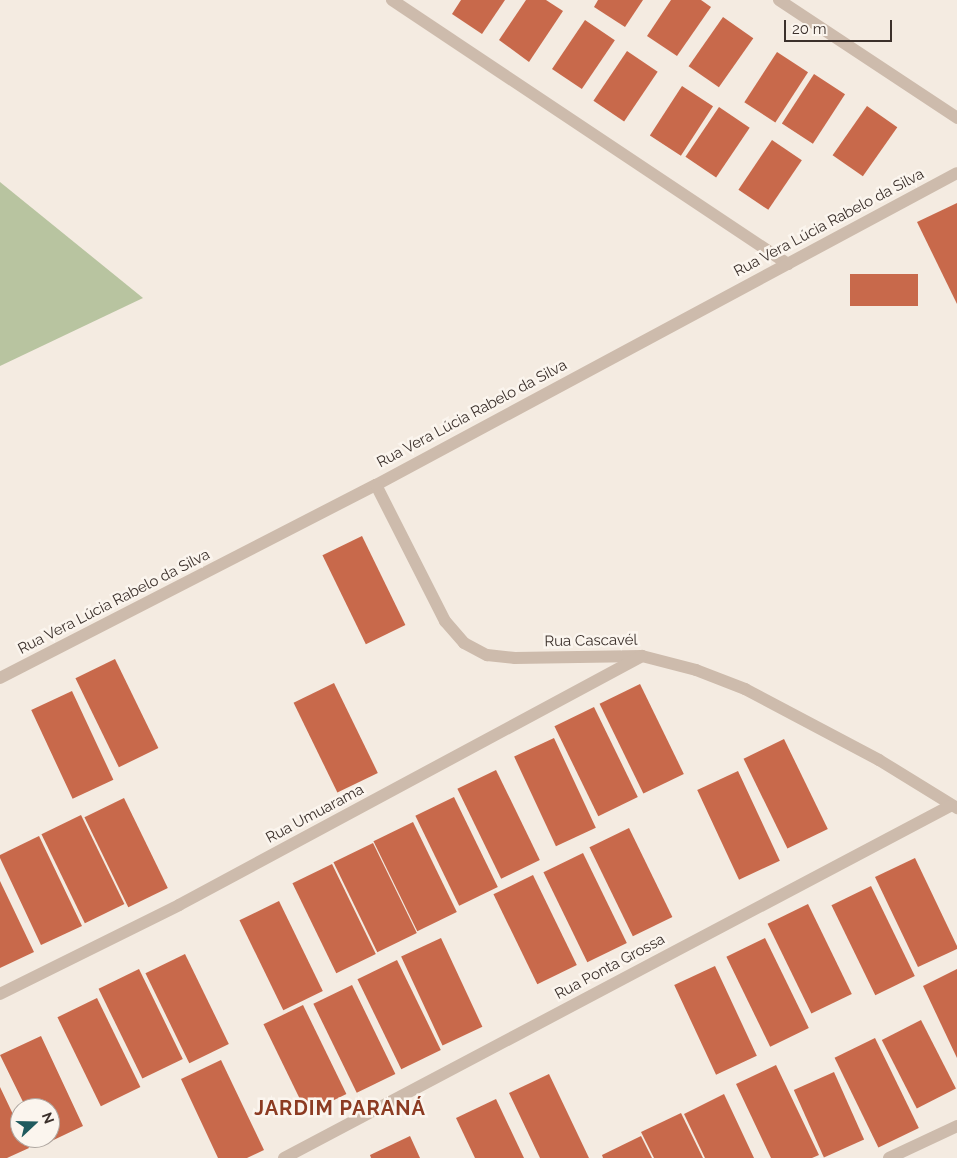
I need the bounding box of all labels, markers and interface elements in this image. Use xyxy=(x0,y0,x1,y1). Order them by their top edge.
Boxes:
scale bar xyxy=(787,10,894,42)
text: 20 m xyxy=(792,20,827,38)
street label: Rua Vera Lúcia Rabelo da Silva xyxy=(731,165,927,281)
street label: Rua Vera Lúcia Rabelo da Silva xyxy=(374,356,570,472)
street label: Rua Vera Lúcia Rabelo da Silva xyxy=(15,546,213,658)
street label: Rua Cascavél xyxy=(544,631,638,651)
street label: Rua Umuarama xyxy=(263,781,367,847)
street label: Rua Ponta Grossa xyxy=(552,930,668,1004)
district label: JARDIM PARANÁ xyxy=(253,1096,427,1120)
north arrow xyxy=(10,1098,60,1148)
text: N xyxy=(39,1110,57,1126)

